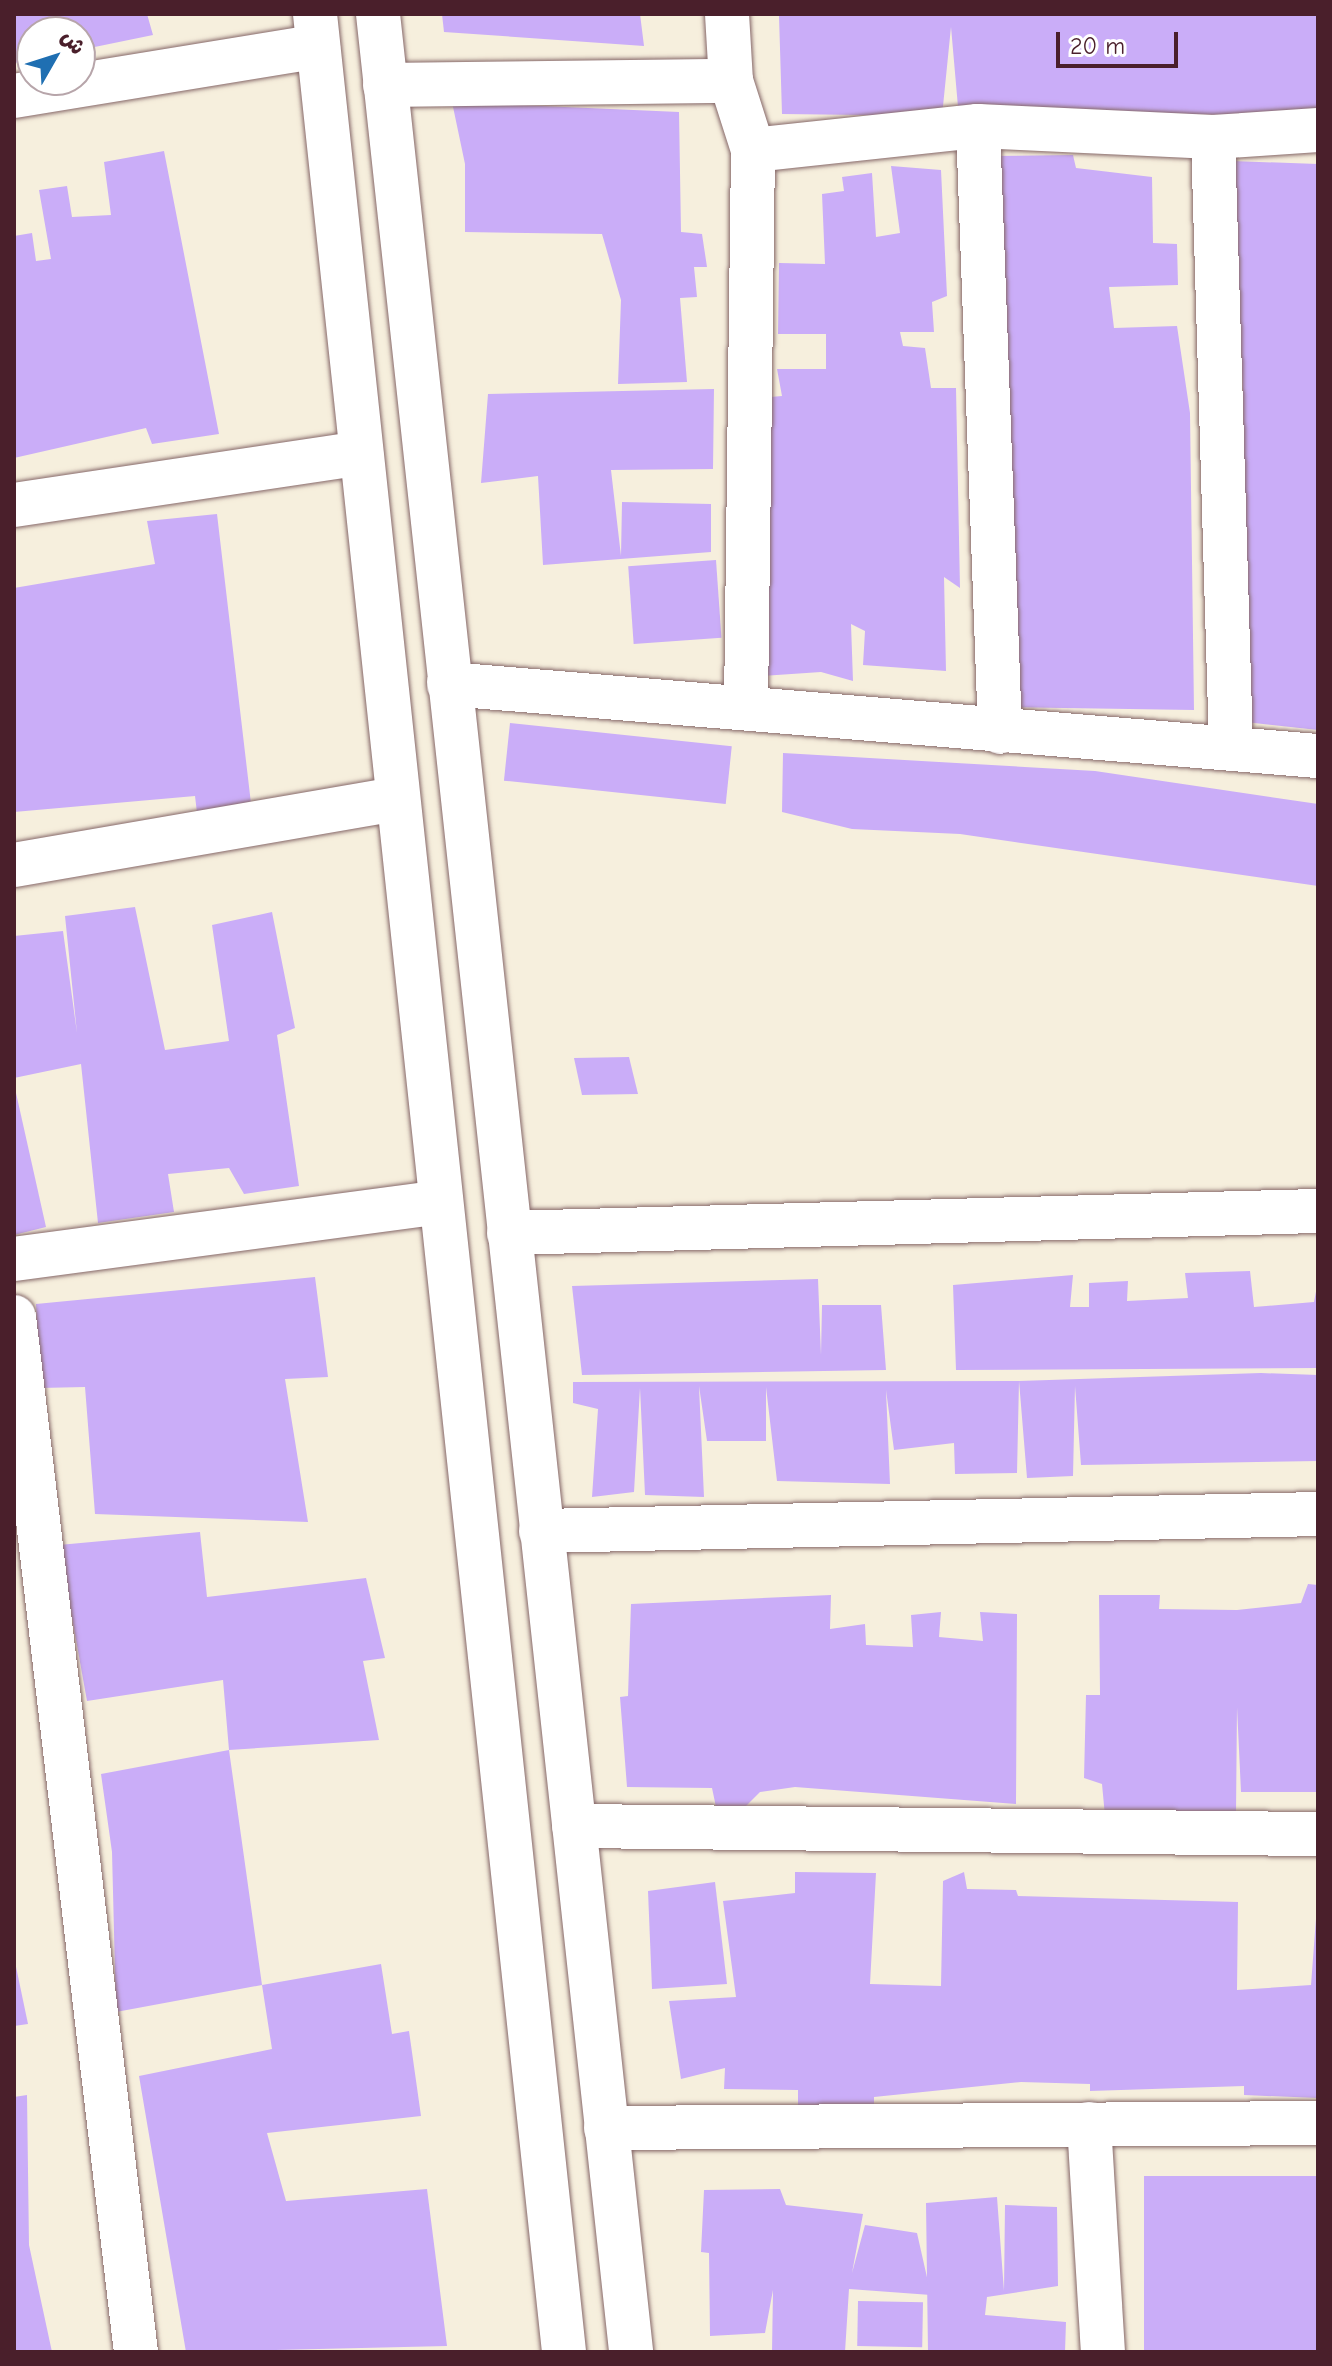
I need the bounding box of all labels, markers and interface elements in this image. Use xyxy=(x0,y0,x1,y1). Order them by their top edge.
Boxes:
north arrow xyxy=(16,16,96,96)
scale bar xyxy=(1060,16,1182,66)
text: ش xyxy=(55,25,91,60)
text: 20 m xyxy=(1070,32,1125,60)

